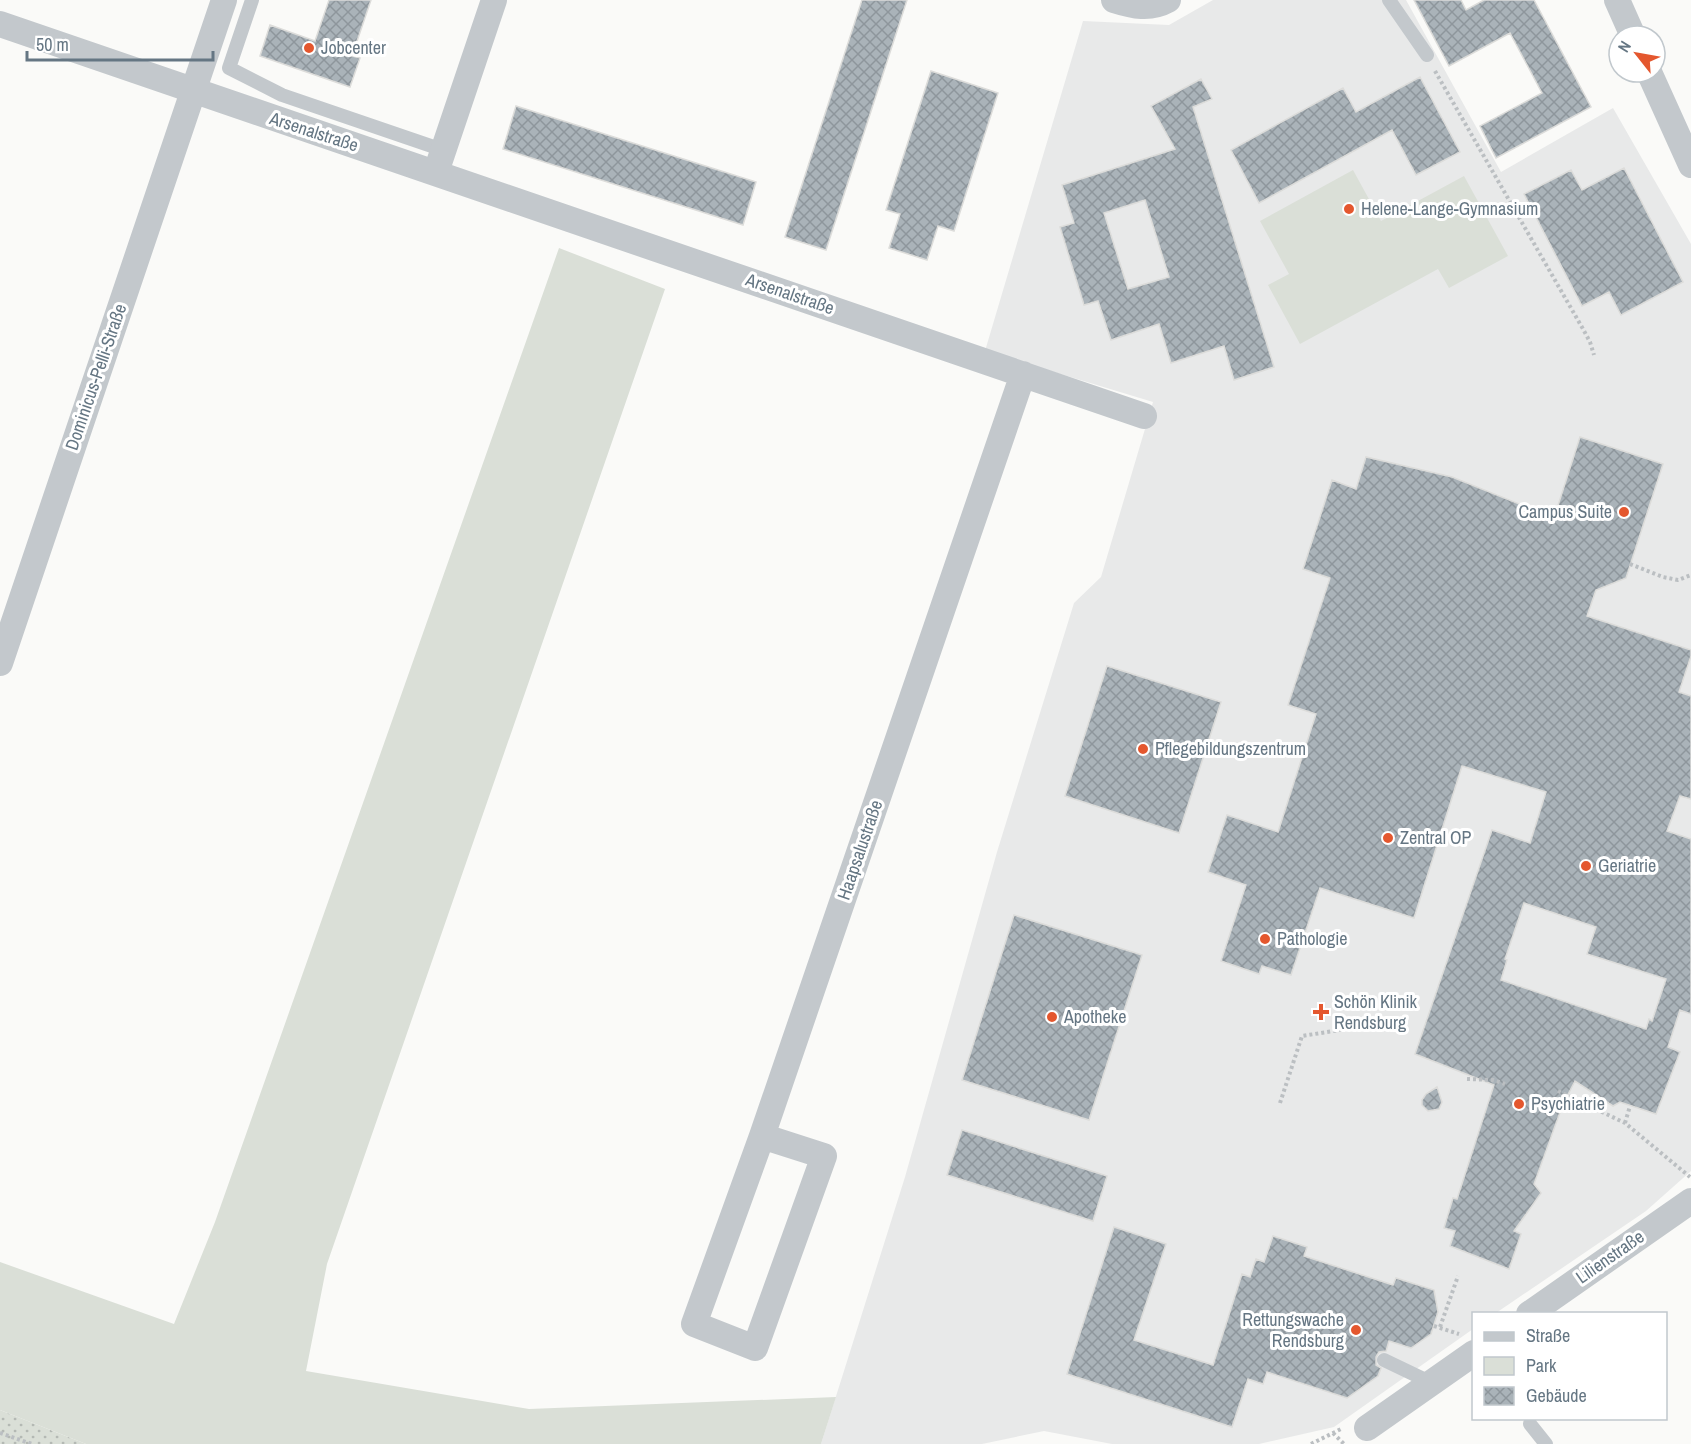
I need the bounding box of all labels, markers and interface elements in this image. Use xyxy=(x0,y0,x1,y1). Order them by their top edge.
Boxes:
scale bar xyxy=(27,24,213,62)
north arrow xyxy=(1607,24,1667,84)
text: 50 m xyxy=(36,32,69,57)
place label: Jobcenter xyxy=(321,35,386,60)
text: N xyxy=(1612,37,1636,56)
marker: Jobcenter xyxy=(302,41,316,55)
street label: Arsenalstraße xyxy=(266,105,362,158)
place label: Helene-Lange-Gymnasium xyxy=(1361,196,1538,221)
marker: Helene-Lange-Gymnasium xyxy=(1342,202,1356,216)
street label: Arsenalstraße xyxy=(742,266,838,320)
street label: Dominicus-Pelli-Straße xyxy=(59,300,132,453)
place label: Campus Suite xyxy=(1518,499,1612,524)
marker: Campus Suite xyxy=(1617,505,1631,519)
place label: Pflegebildungszentrum xyxy=(1155,736,1306,761)
marker: Pflegebildungszentrum xyxy=(1136,742,1150,756)
street label: Haapsalustraße xyxy=(831,797,888,903)
place label: Zentral OP xyxy=(1400,825,1472,850)
marker: Zentral OP xyxy=(1381,831,1395,845)
place label: Geriatrie xyxy=(1598,853,1656,878)
marker: Geriatrie xyxy=(1579,859,1593,873)
place label: Pathologie xyxy=(1277,926,1348,951)
marker: Pathologie xyxy=(1258,932,1272,946)
place label: Schön Klinik Rendsburg xyxy=(1334,989,1417,1035)
marker: Schön Klinik Rendsburg xyxy=(1312,1003,1330,1021)
place label: Apotheke xyxy=(1063,1004,1126,1029)
marker: Apotheke xyxy=(1045,1010,1059,1024)
place label: Psychiatrie xyxy=(1531,1091,1605,1116)
marker: Psychiatrie xyxy=(1512,1097,1526,1111)
street label: Lilienstraße xyxy=(1571,1224,1649,1289)
place label: Rettungswache Rendsburg xyxy=(1242,1307,1345,1353)
legend xyxy=(1472,1312,1667,1420)
marker: Rettungswache Rendsburg xyxy=(1349,1323,1363,1337)
text: Straße xyxy=(1526,1323,1570,1348)
text: Park xyxy=(1526,1353,1557,1378)
text: Gebäude xyxy=(1526,1383,1587,1408)

